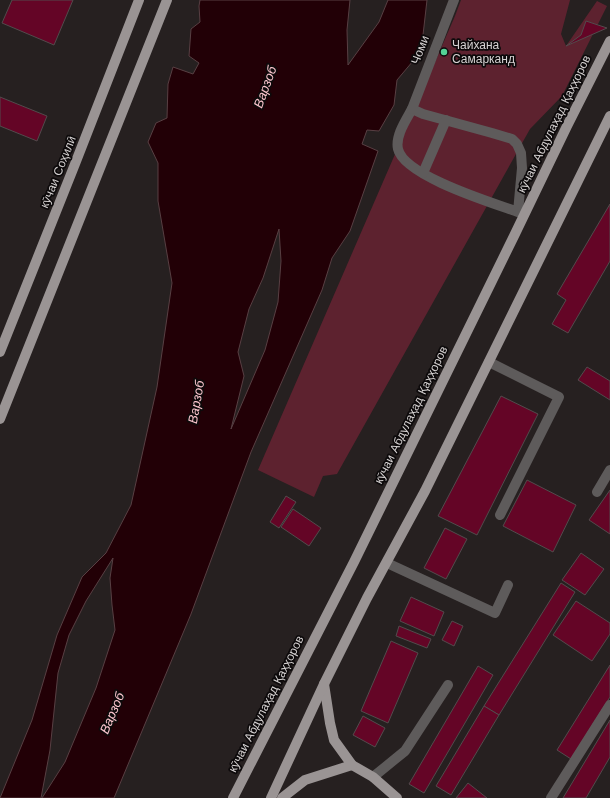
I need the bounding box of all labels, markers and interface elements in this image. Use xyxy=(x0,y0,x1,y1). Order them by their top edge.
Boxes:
street label: Чоми xyxy=(408,34,432,66)
place label: Чайхана Самарканд xyxy=(452,38,515,66)
marker: Чайхана Самарканд xyxy=(439,47,449,57)
street label: кӯчаи Абдулаҳад Қаҳҳоров xyxy=(514,53,594,195)
water label: Варзоб xyxy=(251,63,280,110)
street label: кӯчаи Соҳилӣ xyxy=(37,134,79,210)
street label: кӯчаи Абдулаҳад Қаҳҳоров xyxy=(371,344,451,486)
water label: Варзоб xyxy=(185,379,207,425)
street label: кӯчаи Абдулаҳад Қаҳҳоров xyxy=(225,633,307,775)
water label: Варзоб xyxy=(97,689,128,736)

